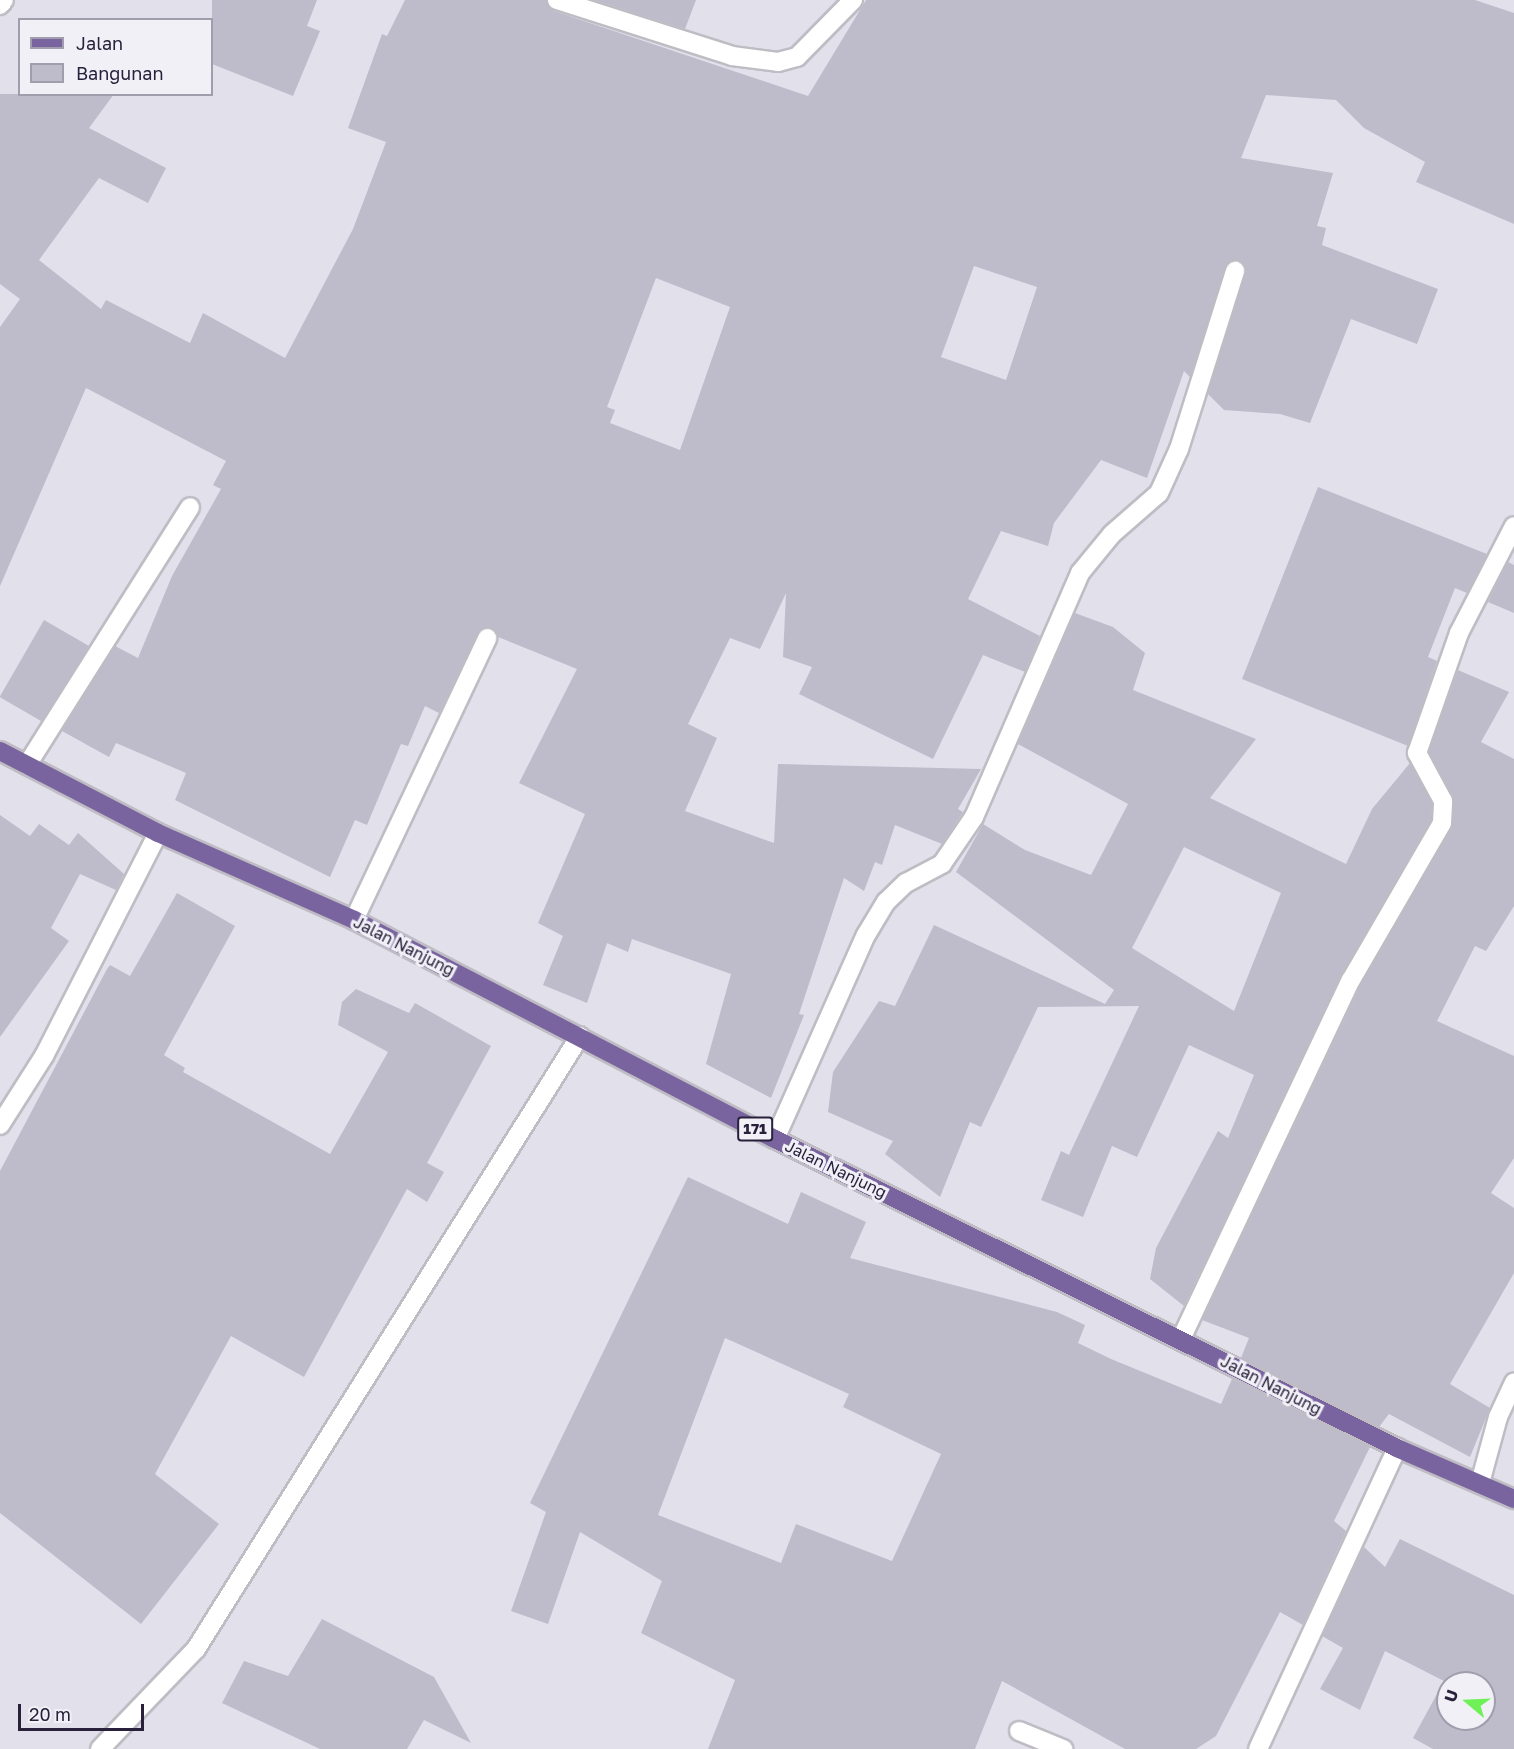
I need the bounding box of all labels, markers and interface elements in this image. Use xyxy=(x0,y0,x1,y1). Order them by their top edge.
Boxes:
legend xyxy=(18,18,213,96)
text: Jalan xyxy=(76,32,123,54)
text: Bangunan xyxy=(76,62,164,84)
street label: Jalan Nanjung xyxy=(350,912,458,980)
road number: 171 xyxy=(737,1117,773,1141)
street label: Jalan Nanjung xyxy=(782,1136,890,1202)
street label: Jalan Nanjung xyxy=(1217,1351,1325,1419)
north arrow xyxy=(1436,1671,1496,1731)
text: U xyxy=(1440,1687,1462,1705)
scale bar xyxy=(21,1692,147,1730)
text: 20 m xyxy=(29,1703,71,1725)

